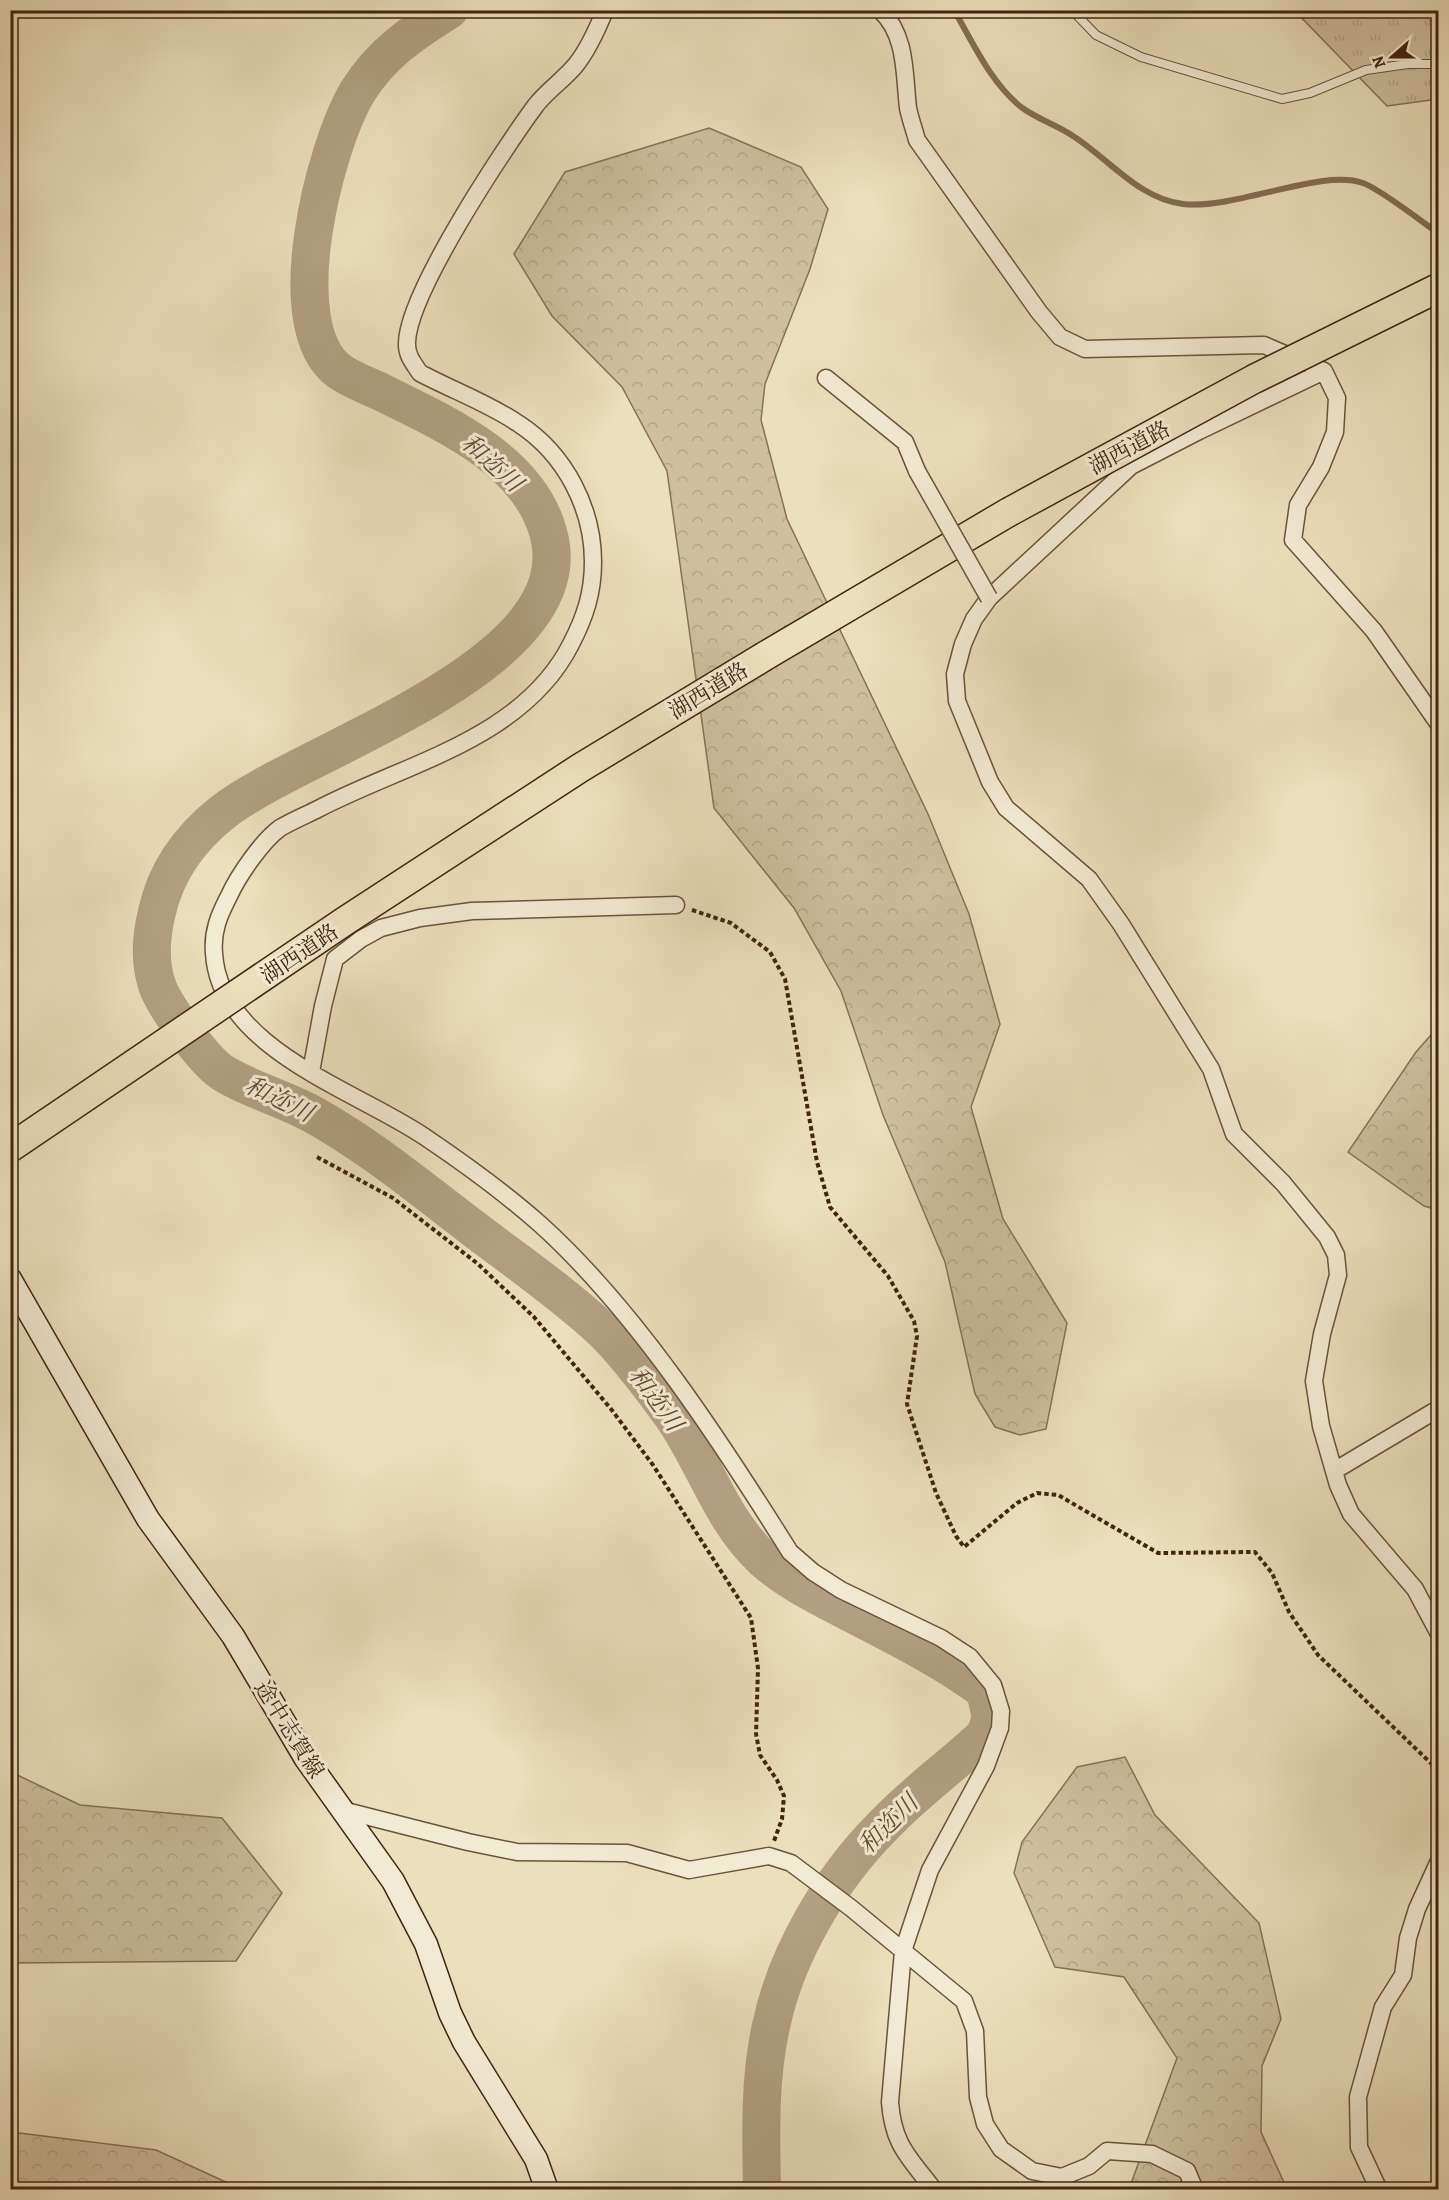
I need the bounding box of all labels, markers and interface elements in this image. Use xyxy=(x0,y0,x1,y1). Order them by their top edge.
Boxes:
north arrow xyxy=(1362,27,1422,87)
text: N xyxy=(1366,52,1391,71)
street label: 湖西道路 xyxy=(1084,414,1175,482)
water label: 和迩川 xyxy=(455,427,532,501)
street label: 湖西道路 xyxy=(663,655,754,726)
street label: 湖西道路 xyxy=(255,917,344,991)
water label: 和迩川 xyxy=(240,1069,321,1130)
water label: 和迩川 xyxy=(622,1360,692,1440)
street label: 途中志賀線 xyxy=(247,1675,331,1784)
water label: 和迩川 xyxy=(851,1785,927,1861)

